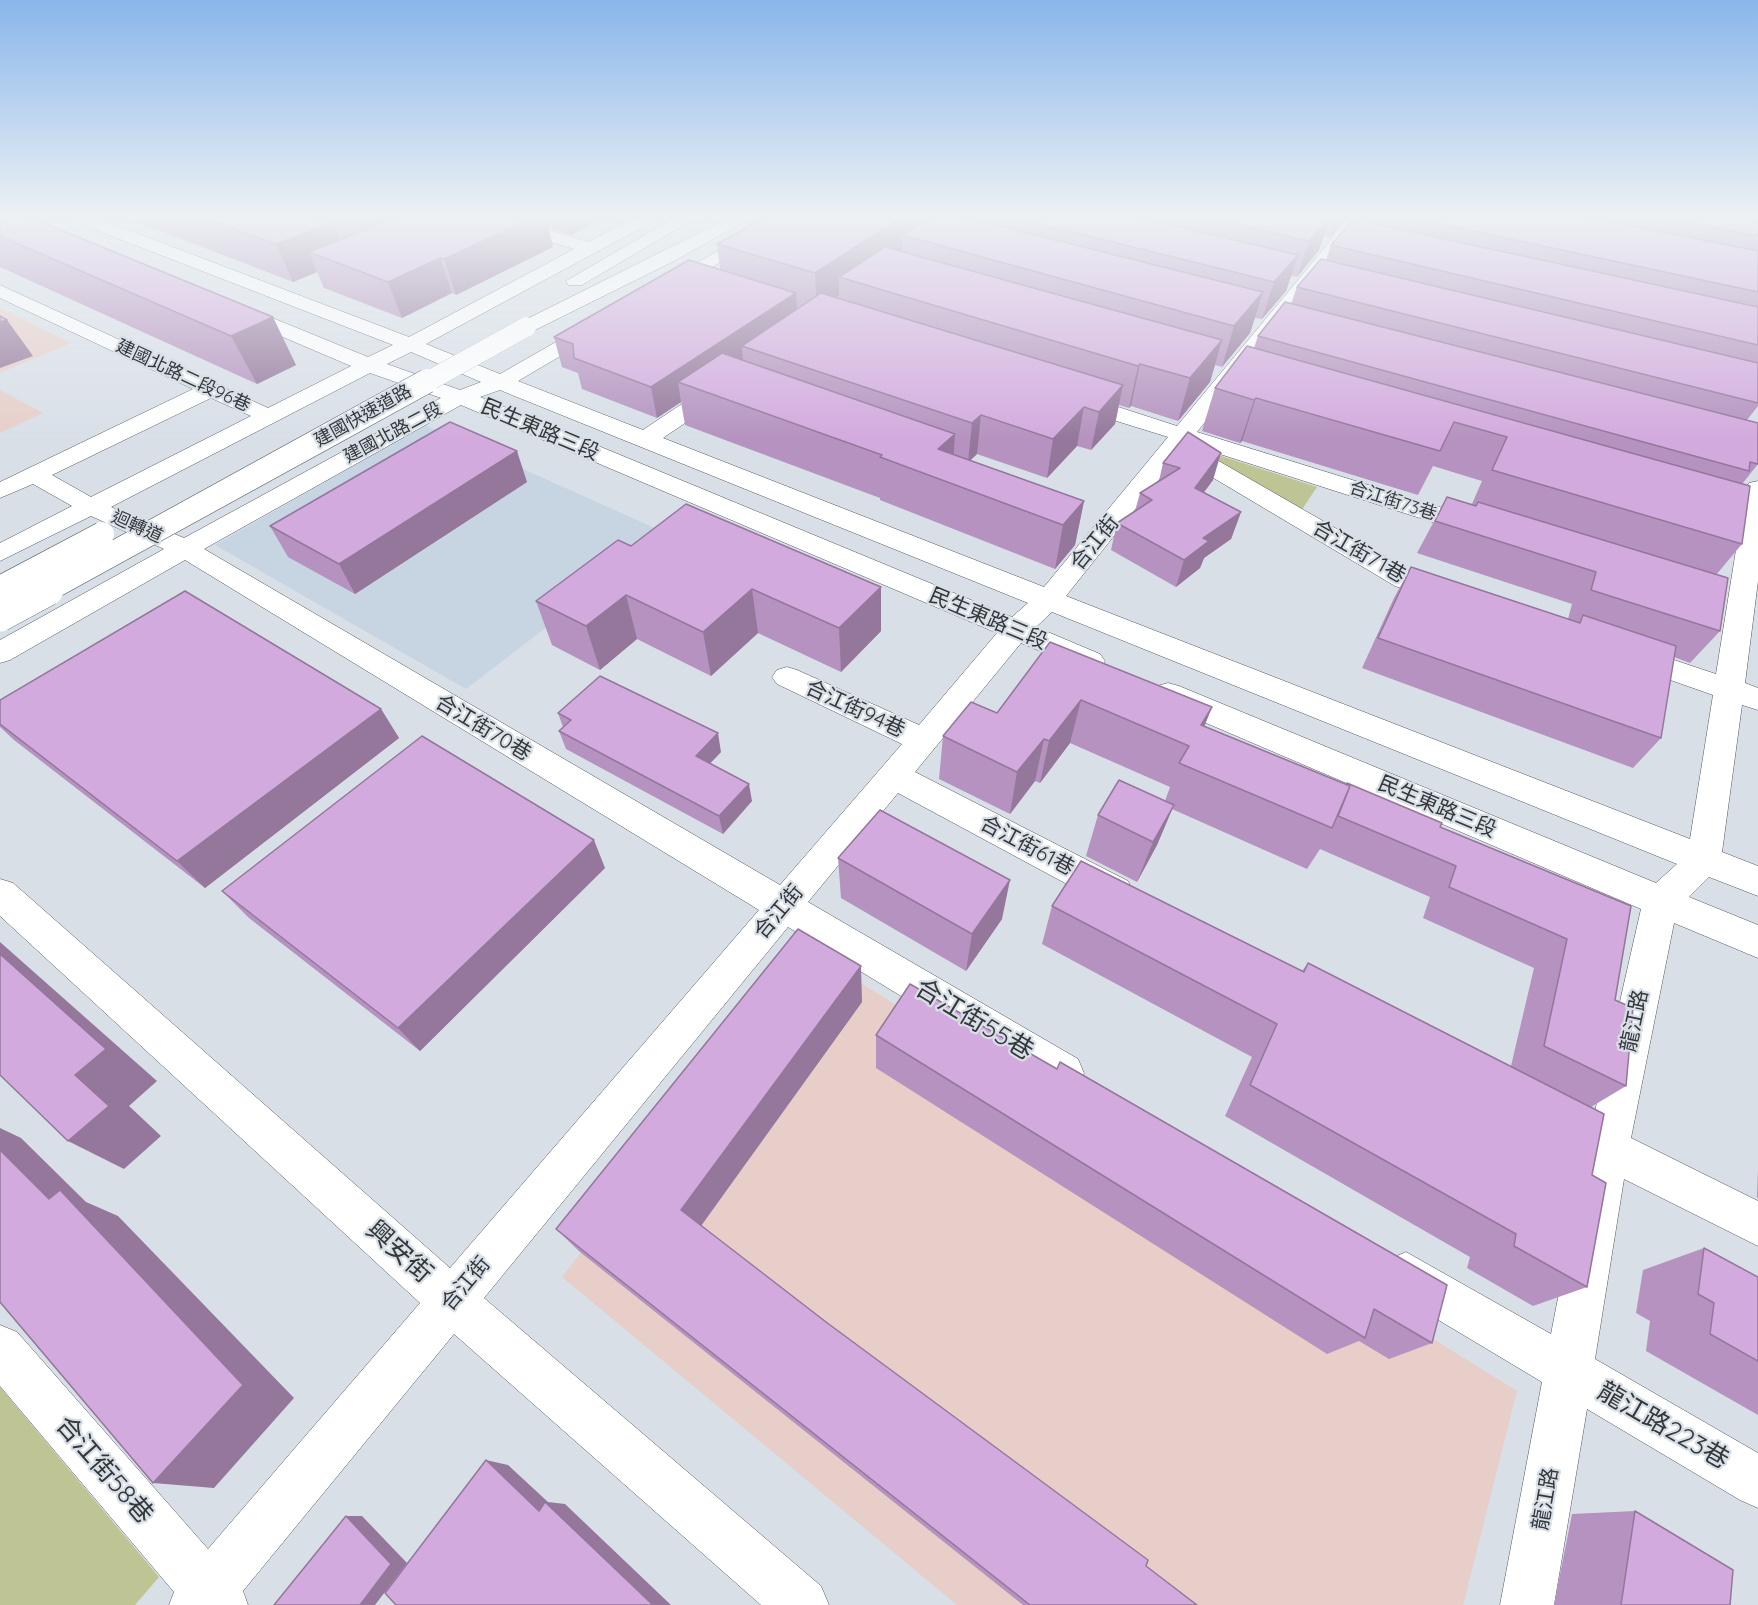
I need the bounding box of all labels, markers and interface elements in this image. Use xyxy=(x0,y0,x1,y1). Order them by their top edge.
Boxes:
street label: 建國北路二段96巷 xyxy=(112,335,254,417)
street label: 建國快速道路 xyxy=(311,380,415,452)
street label: 民生東路三段 xyxy=(477,394,603,466)
street label: 建國北路二段 xyxy=(340,398,446,468)
street label: 合江街73巷 xyxy=(1347,477,1439,525)
street label: 迴轉道 xyxy=(108,506,166,548)
street label: 合江街 xyxy=(1065,511,1125,575)
street label: 合江街71巷 xyxy=(1308,515,1410,589)
street label: 民生東路三段 xyxy=(925,583,1051,655)
street label: 合江街94巷 xyxy=(801,675,909,743)
street label: 合江街70巷 xyxy=(431,690,535,766)
street label: 民生東路三段 xyxy=(1374,771,1500,843)
street label: 合江街61巷 xyxy=(976,811,1078,881)
street label: 合江街 xyxy=(749,880,809,944)
street label: 合江街55巷 xyxy=(909,973,1039,1067)
street label: 龍江路 xyxy=(1616,988,1654,1054)
street label: 興安街 xyxy=(360,1214,438,1290)
street label: 合江街 xyxy=(436,1252,496,1316)
street label: 龍江路223巷 xyxy=(1592,1376,1734,1476)
street label: 合江街58巷 xyxy=(49,1410,159,1530)
street label: 龍江路 xyxy=(1528,1466,1564,1532)

